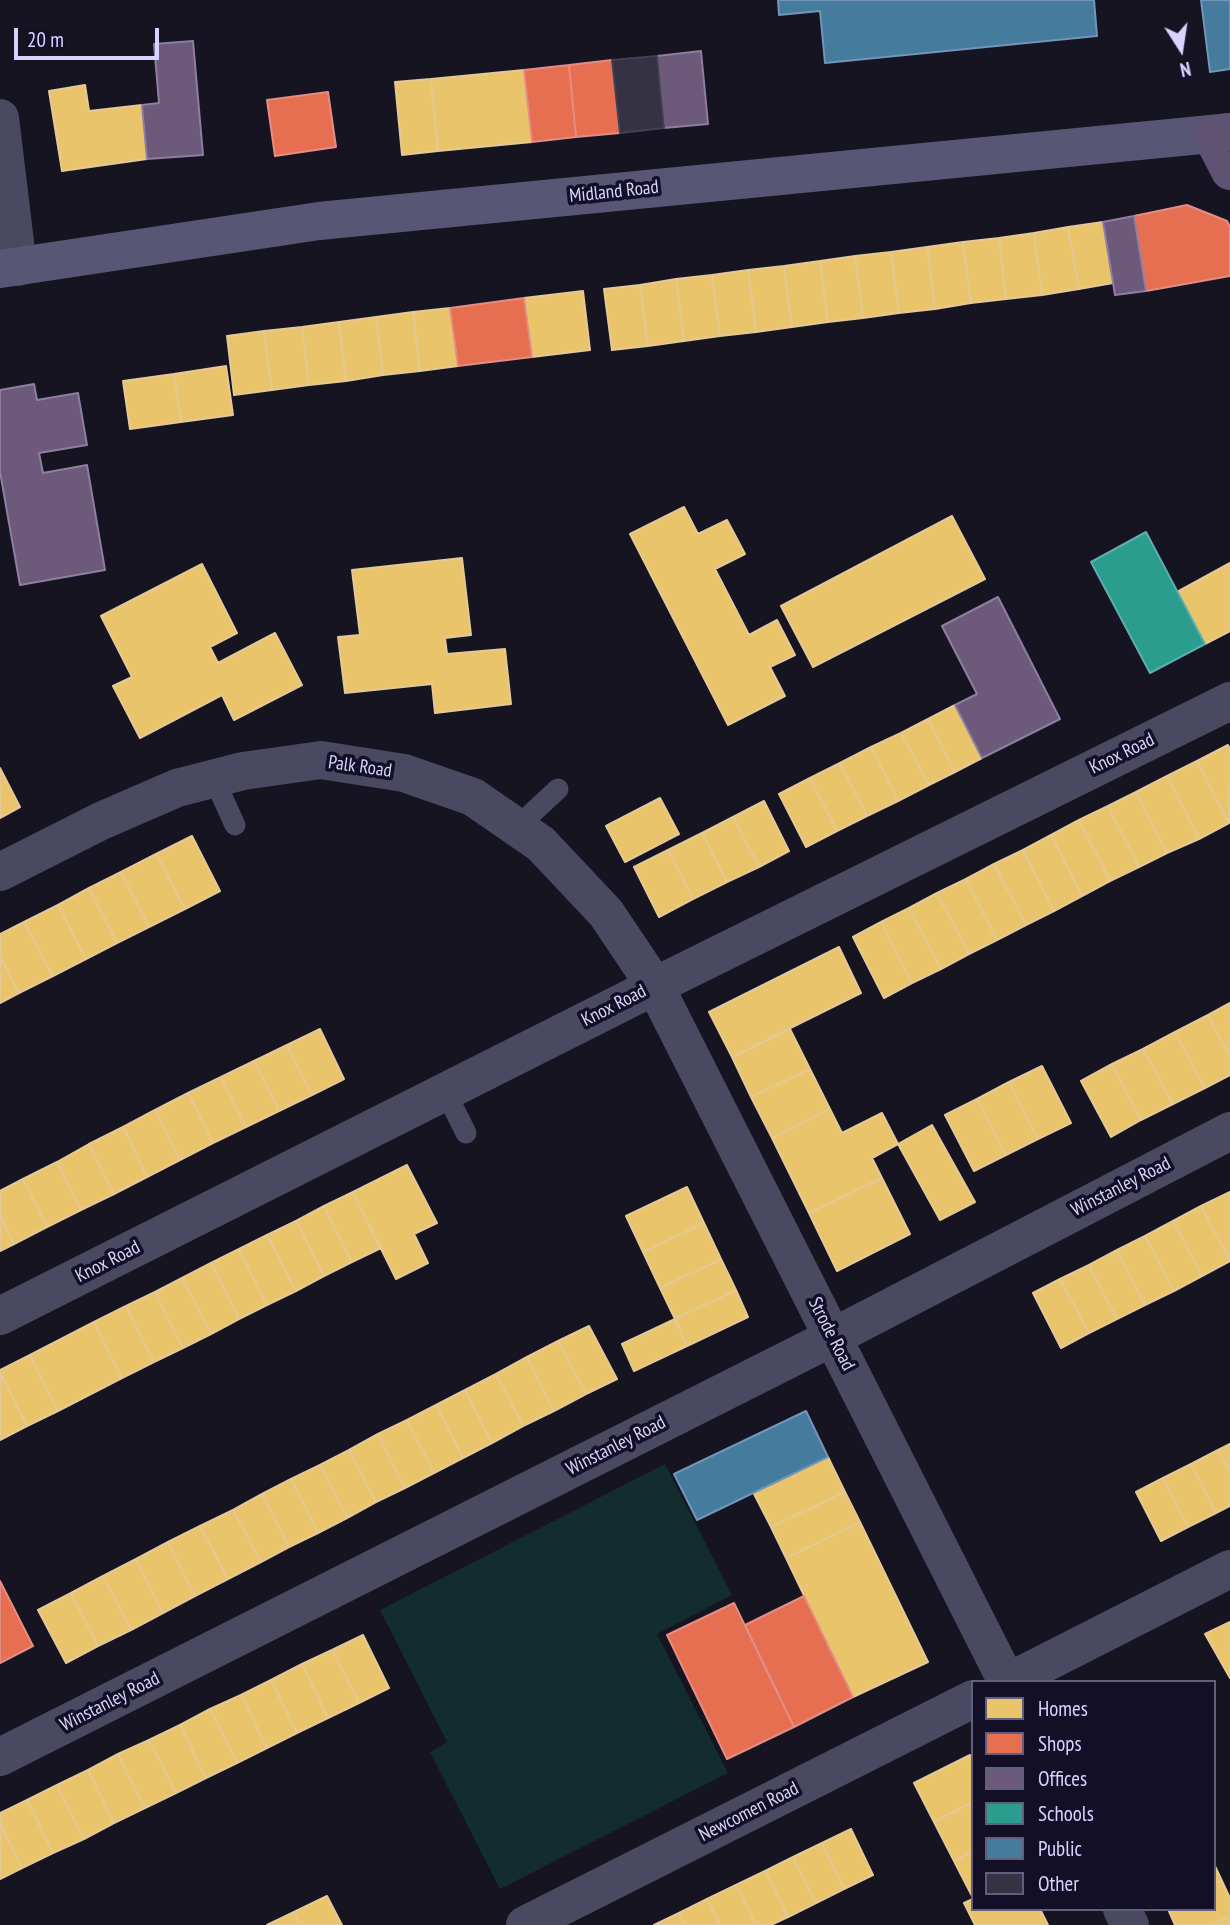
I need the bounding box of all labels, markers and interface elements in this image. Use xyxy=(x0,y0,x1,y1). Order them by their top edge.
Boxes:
scale bar xyxy=(18,14,163,58)
north arrow xyxy=(1146,14,1216,84)
text: 20 m xyxy=(27,26,64,53)
text: N xyxy=(1178,57,1193,82)
street label: Midland Road xyxy=(568,176,660,208)
street label: Knox Road xyxy=(1086,729,1158,779)
street label: Palk Road xyxy=(327,751,393,783)
street label: Knox Road xyxy=(578,980,650,1032)
street label: Winstanley Road xyxy=(1068,1152,1174,1222)
street label: Knox Road xyxy=(72,1236,144,1288)
street label: Strode Road xyxy=(803,1294,859,1374)
street label: Winstanley Road xyxy=(563,1411,669,1481)
street label: Winstanley Road xyxy=(57,1667,163,1737)
legend xyxy=(971,1680,1216,1911)
text: Homes xyxy=(1038,1695,1088,1722)
text: Shops xyxy=(1038,1730,1082,1757)
text: Offices xyxy=(1038,1765,1087,1792)
street label: Newcomen Road xyxy=(695,1777,803,1847)
text: Schools xyxy=(1038,1800,1094,1827)
text: Public xyxy=(1038,1835,1082,1862)
text: Other xyxy=(1038,1870,1079,1897)

